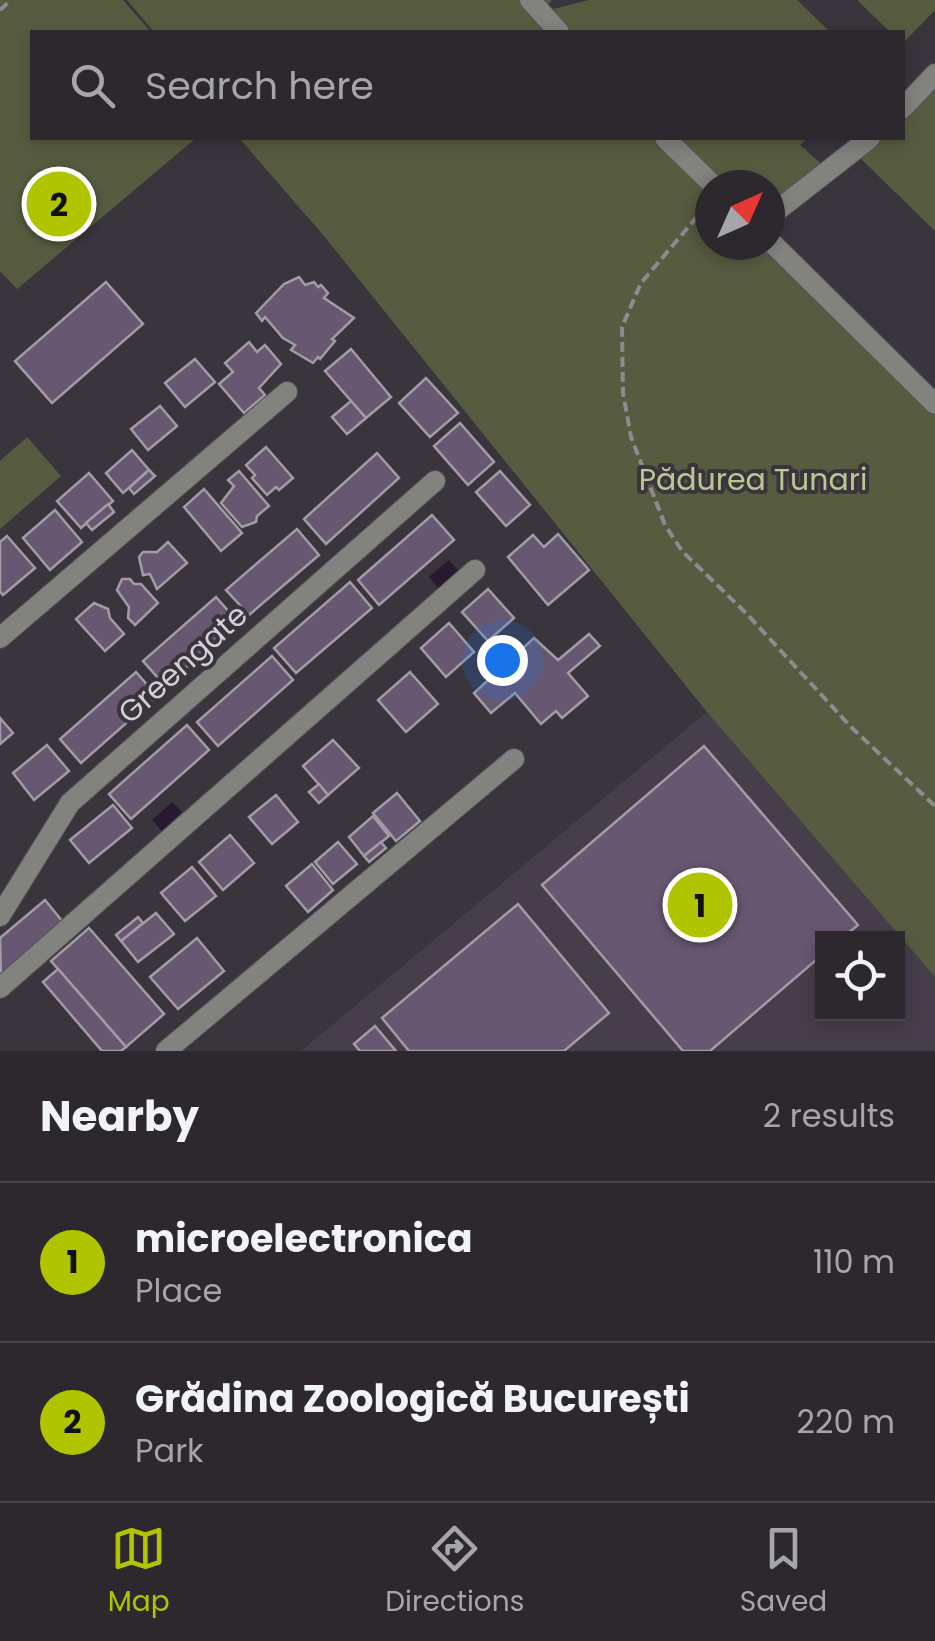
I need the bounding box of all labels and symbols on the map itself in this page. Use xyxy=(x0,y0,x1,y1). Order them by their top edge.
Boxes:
pin: 2 xyxy=(27,166,92,242)
north arrow xyxy=(695,170,785,260)
park label: Pădurea Tunari xyxy=(639,458,867,501)
street label: Greengate xyxy=(108,594,257,733)
your location xyxy=(477,635,528,686)
pin: 1 xyxy=(668,868,732,942)

